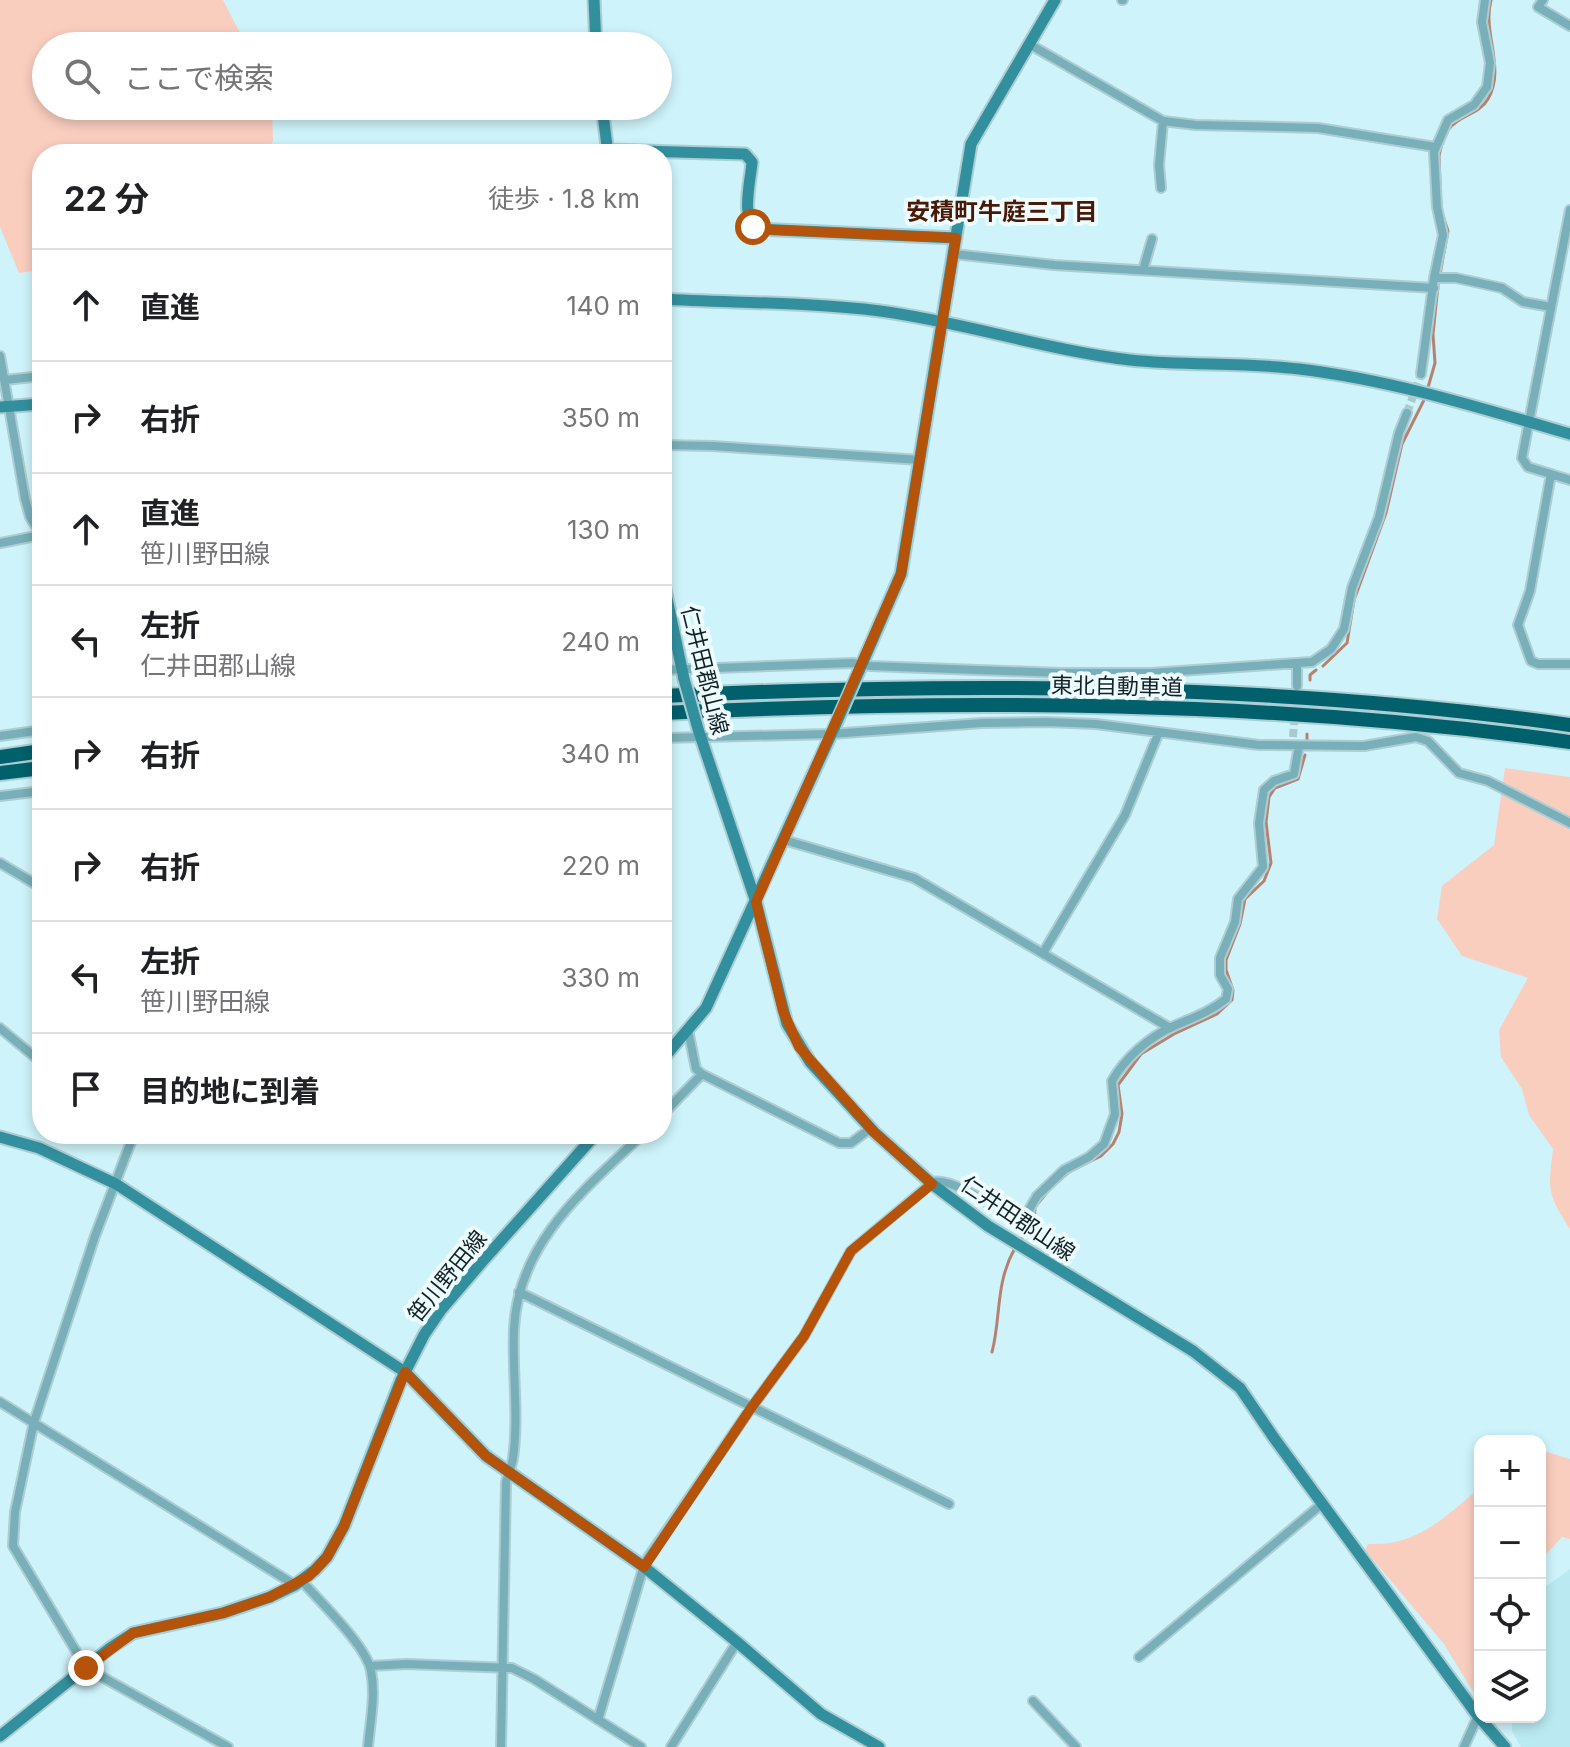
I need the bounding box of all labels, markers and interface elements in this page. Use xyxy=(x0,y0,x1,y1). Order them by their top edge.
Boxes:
search box xyxy=(32,32,672,120)
icon: search xyxy=(60,54,104,98)
text: ここで検索 xyxy=(124,60,274,96)
text: 22 分 xyxy=(64,178,149,219)
text: 徒歩 · 1.8 km xyxy=(488,183,640,214)
district label: 安積町牛庭三丁目 xyxy=(906,197,1098,226)
route start xyxy=(735,209,771,245)
icon: ahead xyxy=(64,283,108,327)
text: 直進 xyxy=(140,289,200,325)
text: 140 m xyxy=(566,290,640,321)
icon: right xyxy=(64,395,108,439)
text: 右折 xyxy=(140,401,200,437)
text: 350 m xyxy=(562,402,640,433)
text: 直進 xyxy=(140,495,200,531)
icon: ahead xyxy=(64,507,108,551)
text: 130 m xyxy=(567,514,640,545)
text: 笹川野田線 xyxy=(140,538,270,569)
street label: 仁井田郡山線 xyxy=(676,603,734,737)
text: 左折 xyxy=(140,607,200,643)
icon: left xyxy=(64,619,108,663)
text: 240 m xyxy=(561,626,640,657)
text: 仁井田郡山線 xyxy=(140,650,296,681)
street label: 東北自動車道 xyxy=(1051,672,1183,700)
icon: right xyxy=(64,731,108,775)
text: 右折 xyxy=(140,737,200,773)
text: 340 m xyxy=(561,738,640,769)
icon: right xyxy=(64,843,108,887)
text: 右折 xyxy=(140,849,200,885)
text: 220 m xyxy=(562,850,640,881)
text: 左折 xyxy=(140,943,200,979)
icon: left xyxy=(64,955,108,999)
text: 330 m xyxy=(561,962,640,993)
text: 笹川野田線 xyxy=(140,986,270,1017)
icon: arrive xyxy=(64,1067,108,1111)
text: 目的地に到着 xyxy=(140,1073,320,1109)
street label: 仁井田郡山線 xyxy=(956,1170,1080,1266)
street label: 笹川野田線 xyxy=(402,1225,492,1327)
map controls xyxy=(1474,1435,1546,1723)
button: + xyxy=(1474,1435,1546,1507)
button: − xyxy=(1474,1507,1546,1579)
button: locate xyxy=(1474,1579,1546,1651)
route end xyxy=(68,1650,104,1686)
button: layers xyxy=(1474,1651,1546,1723)

